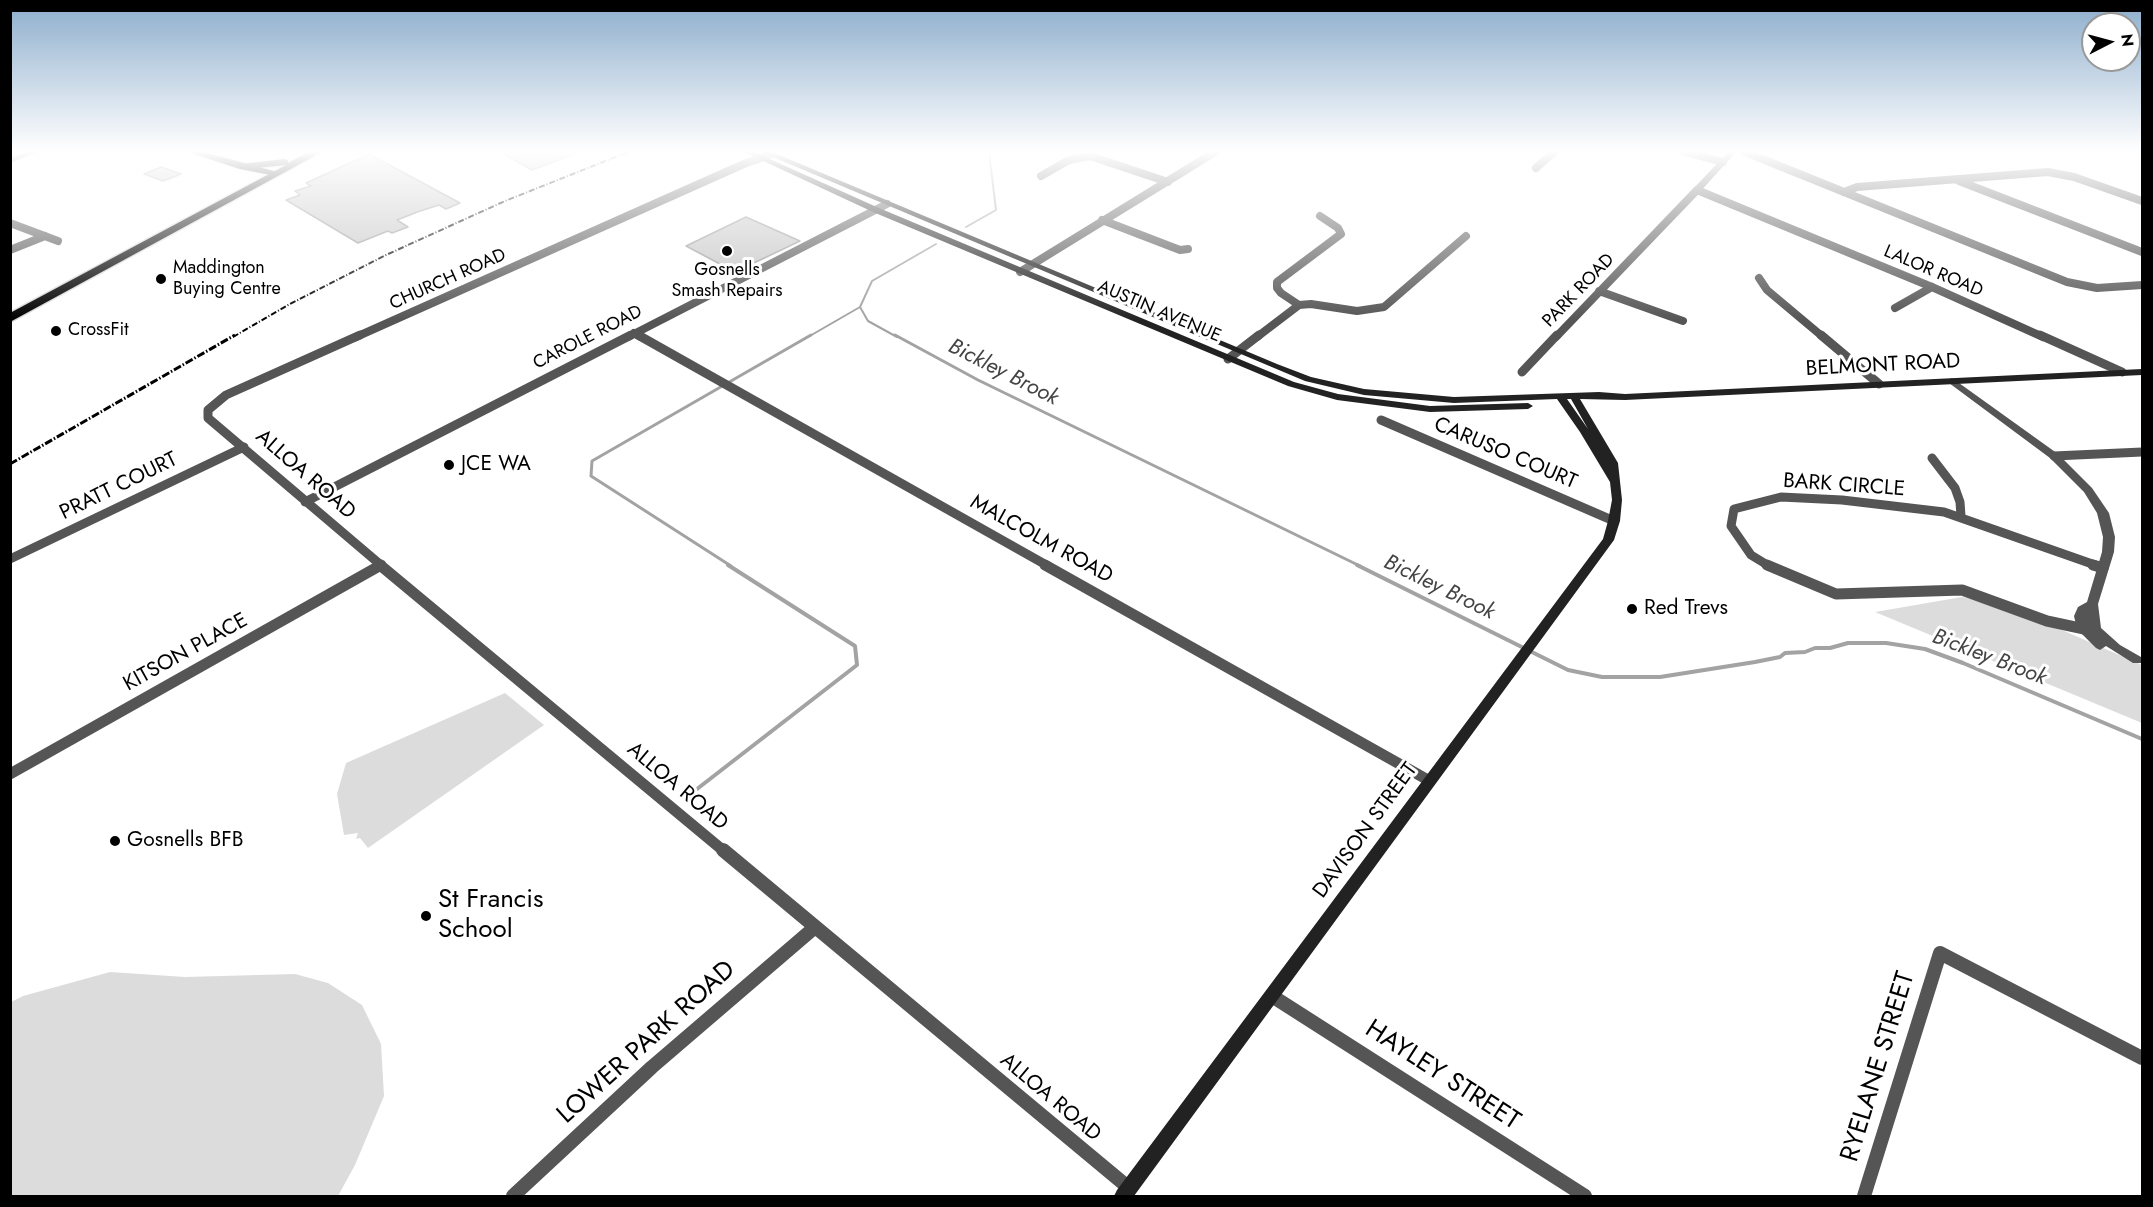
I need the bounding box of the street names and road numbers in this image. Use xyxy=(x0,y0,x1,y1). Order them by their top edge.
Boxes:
street label: LALOR ROAD xyxy=(1880,241,1986,303)
street label: CHURCH ROAD xyxy=(386,245,510,315)
street label: PARK ROAD xyxy=(1539,250,1619,332)
street label: AUSTIN AVENUE xyxy=(1094,276,1224,348)
street label: CAROLE ROAD xyxy=(530,301,646,375)
street label: BELMONT ROAD xyxy=(1805,349,1961,383)
street label: CARUSO COURT xyxy=(1430,413,1580,495)
street label: ALLOA ROAD xyxy=(250,425,360,525)
street label: PRATT COURT xyxy=(56,448,182,526)
street label: BARK CIRCLE xyxy=(1782,469,1906,503)
street label: MALCOLM ROAD xyxy=(965,490,1117,590)
street label: KITSON PLACE xyxy=(119,608,253,698)
street label: ALLOA ROAD xyxy=(621,737,733,837)
street label: DAVISON STREET xyxy=(1308,758,1424,904)
street label: LOWER PARK ROAD xyxy=(552,955,742,1131)
street label: RYELANE STREET xyxy=(1835,968,1923,1166)
street label: HAYLEY STREET xyxy=(1359,1014,1525,1138)
street label: ALLOA ROAD xyxy=(994,1048,1106,1148)

